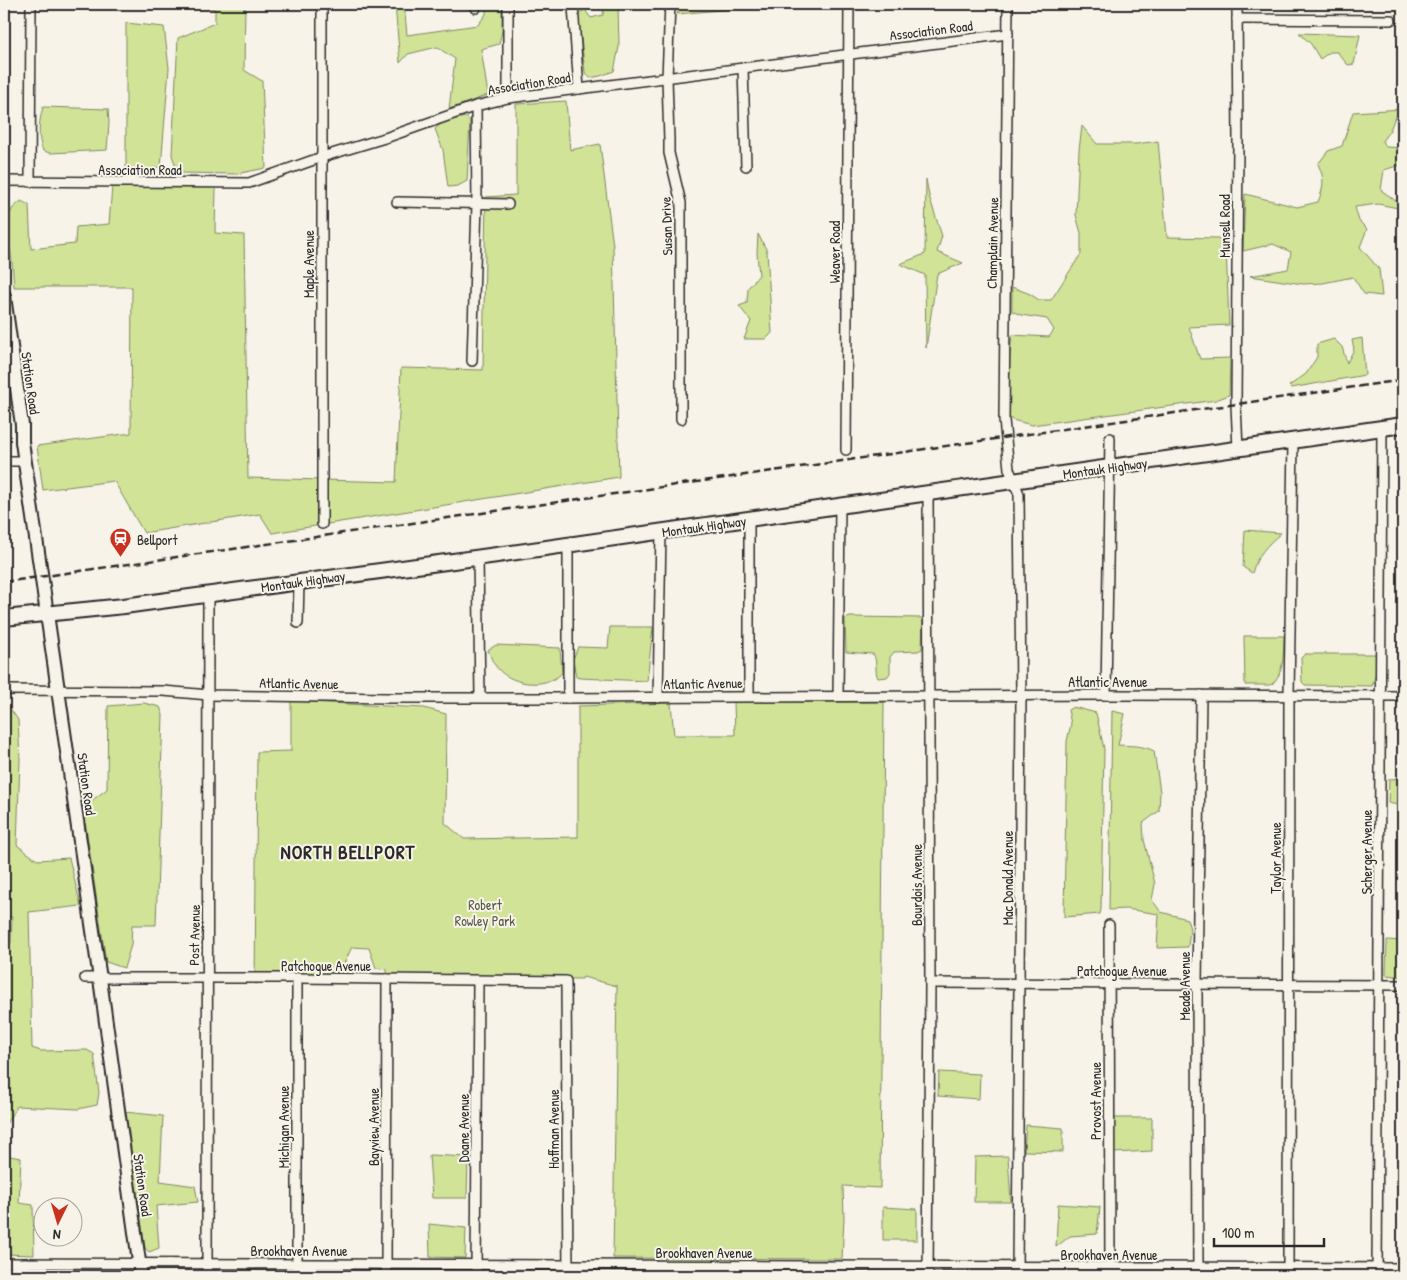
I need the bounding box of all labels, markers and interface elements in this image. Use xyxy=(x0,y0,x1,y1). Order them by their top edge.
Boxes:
street label: Association Road xyxy=(888,15,974,45)
street label: Association Road xyxy=(486,67,572,99)
street label: Association Road xyxy=(98,160,182,179)
street label: Munsell Road xyxy=(1215,194,1234,258)
street label: Susan Drive xyxy=(655,196,677,256)
street label: Champlain Avenue xyxy=(982,196,1003,289)
street label: Weaver Road xyxy=(825,220,844,283)
street label: Maple Avenue xyxy=(299,230,319,298)
street label: Station Road xyxy=(17,351,45,416)
street label: Montauk Highway xyxy=(1062,453,1149,484)
street label: Montauk Highway xyxy=(661,511,748,542)
station icon: Bellport xyxy=(109,527,133,558)
place label: Bellport xyxy=(137,530,178,550)
street label: Montauk Highway xyxy=(260,566,347,597)
street label: Atlantic Avenue xyxy=(1068,672,1148,691)
street label: Atlantic Avenue xyxy=(259,673,339,693)
street label: Atlantic Avenue xyxy=(663,673,743,693)
street label: Station Road xyxy=(73,752,101,817)
street label: Scherger Avenue xyxy=(1357,809,1377,894)
street label: Taylor Avenue xyxy=(1266,822,1286,894)
street label: Mac Donald Avenue xyxy=(998,830,1017,925)
district label: NORTH BELLPORT xyxy=(281,839,416,865)
street label: Bourdois Avenue xyxy=(907,844,926,926)
park label: Robert Rowley Park xyxy=(455,895,515,931)
street label: Post Avenue xyxy=(184,904,204,966)
street label: Meade Avenue xyxy=(1175,951,1194,1021)
street label: Patchogue Avenue xyxy=(281,956,371,976)
street label: Patchogue Avenue xyxy=(1077,961,1167,981)
street label: Provost Avenue xyxy=(1086,1062,1105,1140)
street label: Michigan Avenue xyxy=(274,1085,294,1168)
street label: Bayview Avenue xyxy=(364,1088,384,1166)
street label: Hoffman Avenue xyxy=(544,1089,563,1169)
street label: Doane Avenue xyxy=(454,1093,473,1162)
street label: Station Road xyxy=(129,1153,157,1218)
north arrow xyxy=(32,1198,82,1248)
scale bar xyxy=(1214,1215,1324,1247)
text: 100 m xyxy=(1222,1222,1255,1243)
text: N xyxy=(52,1226,61,1245)
street label: Brookhaven Avenue xyxy=(250,1241,348,1260)
street label: Brookhaven Avenue xyxy=(655,1243,753,1262)
street label: Brookhaven Avenue xyxy=(1060,1245,1158,1264)

